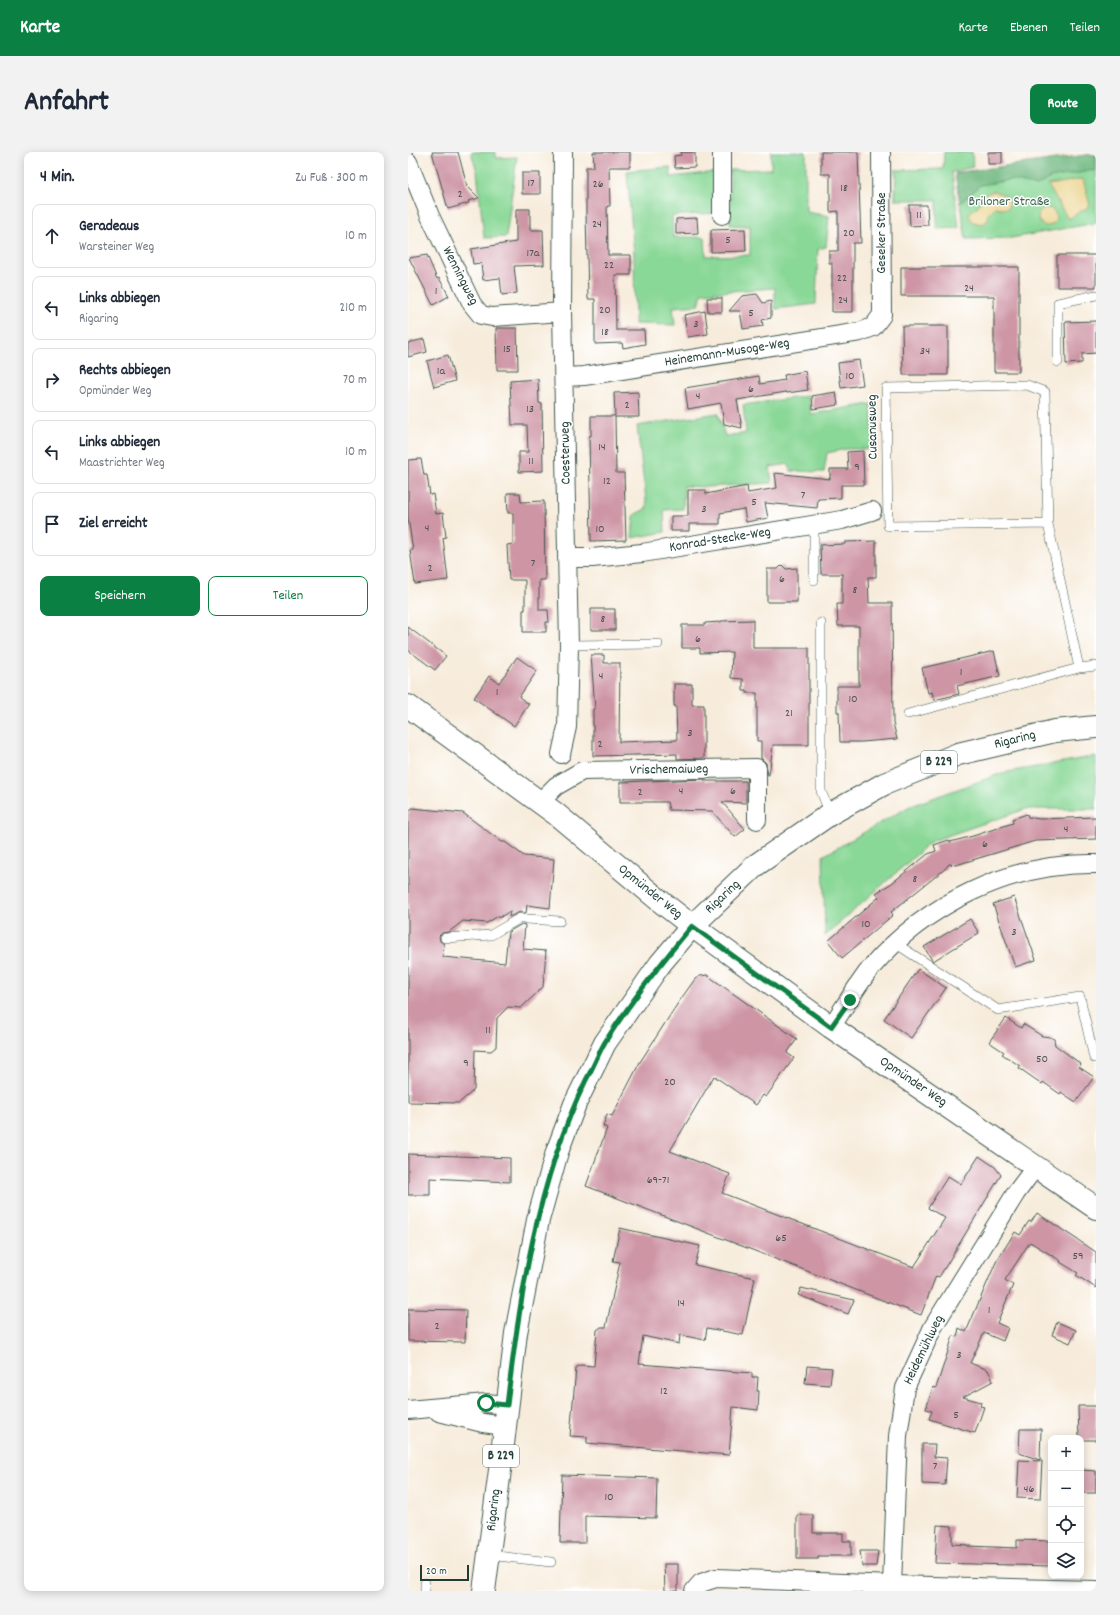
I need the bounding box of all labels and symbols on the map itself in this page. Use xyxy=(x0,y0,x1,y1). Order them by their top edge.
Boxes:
house number: 17 xyxy=(527,175,535,192)
house number: 26 xyxy=(592,176,604,193)
house number: 18 xyxy=(840,180,848,197)
house number: 2 xyxy=(457,186,463,203)
street label: Geseker Straße xyxy=(872,192,892,274)
park label: Briloner Straße xyxy=(969,192,1049,212)
house number: 11 xyxy=(916,207,922,224)
house number: 24 xyxy=(592,216,602,233)
house number: 20 xyxy=(843,225,855,242)
house number: 5 xyxy=(725,232,731,249)
street label: Wenningweg xyxy=(437,243,483,309)
house number: 17a xyxy=(527,245,540,262)
house number: 22 xyxy=(604,257,614,274)
house number: 22 xyxy=(837,270,847,287)
house number: 24 xyxy=(964,280,974,297)
house number: 1 xyxy=(435,283,437,300)
house number: 24 xyxy=(838,292,848,309)
house number: 20 xyxy=(599,302,611,319)
house number: 5 xyxy=(748,305,754,322)
house number: 3 xyxy=(693,316,699,333)
house number: 18 xyxy=(601,324,609,341)
street label: Heinemann-Musoge-Weg xyxy=(663,333,791,373)
house number: 15 xyxy=(503,341,511,358)
house number: 34 xyxy=(920,343,930,360)
house number: 1a xyxy=(437,363,445,380)
house number: 10 xyxy=(845,368,855,385)
house number: 6 xyxy=(748,381,754,398)
house number: 4 xyxy=(696,388,701,405)
street label: Cusanusweg xyxy=(862,394,884,460)
house number: 2 xyxy=(624,397,630,414)
house number: 13 xyxy=(526,401,534,418)
street label: Coesterweg xyxy=(555,421,577,485)
house number: 14 xyxy=(598,439,606,456)
house number: 11 xyxy=(528,453,534,470)
house number: 9 xyxy=(854,459,860,476)
house number: 12 xyxy=(603,473,611,490)
house number: 7 xyxy=(801,487,806,504)
house number: 5 xyxy=(751,494,757,511)
house number: 3 xyxy=(701,501,707,518)
house number: 4 xyxy=(425,520,430,537)
house number: 10 xyxy=(595,521,605,538)
street label: Konrad-Stecke-Weg xyxy=(668,522,772,558)
house number: 7 xyxy=(531,555,536,572)
house number: 2 xyxy=(427,560,433,577)
house number: 6 xyxy=(779,571,785,588)
house number: 8 xyxy=(853,582,858,599)
house number: 8 xyxy=(601,611,606,628)
house number: 6 xyxy=(695,631,701,648)
house number: 1 xyxy=(960,664,962,681)
house number: 4 xyxy=(599,668,604,685)
house number: 1 xyxy=(496,684,498,701)
house number: 10 xyxy=(848,691,858,708)
house number: 21 xyxy=(785,705,793,722)
house number: 3 xyxy=(687,725,693,742)
street label: Rigaring xyxy=(992,725,1038,755)
house number: 2 xyxy=(597,736,603,753)
road number: B 229 xyxy=(921,751,957,773)
street label: Vrischemaiweg xyxy=(630,759,708,781)
house number: 4 xyxy=(679,783,684,800)
house number: 6 xyxy=(730,783,736,800)
house number: 2 xyxy=(637,784,643,801)
house number: 4 xyxy=(1064,821,1069,838)
house number: 6 xyxy=(982,836,988,853)
street label: Opmünder Weg xyxy=(613,860,687,924)
house number: 8 xyxy=(913,871,918,888)
street label: Rigaring xyxy=(701,875,745,919)
house number: 10 xyxy=(861,916,871,933)
house number: 3 xyxy=(1011,924,1017,941)
route end xyxy=(841,991,859,1009)
house number: 11 xyxy=(485,1022,491,1039)
house number: 50 xyxy=(1036,1051,1048,1068)
street label: Opmünder Weg xyxy=(875,1052,951,1112)
house number: 9 xyxy=(463,1055,469,1072)
house number: 20 xyxy=(664,1074,676,1091)
house number: 69-71 xyxy=(647,1172,669,1189)
house number: 65 xyxy=(775,1230,787,1247)
house number: 59 xyxy=(1072,1248,1084,1265)
house number: 14 xyxy=(677,1295,685,1312)
house number: 1 xyxy=(988,1302,990,1319)
street label: Heidemühlweg xyxy=(899,1312,949,1388)
house number: 2 xyxy=(434,1318,440,1335)
house number: 3 xyxy=(956,1347,962,1364)
house number: 12 xyxy=(660,1383,668,1400)
route start xyxy=(477,1394,495,1412)
house number: 5 xyxy=(953,1407,959,1424)
road number: B 229 xyxy=(483,1445,519,1467)
house number: 7 xyxy=(933,1458,938,1475)
house number: 46 xyxy=(1024,1481,1035,1498)
street label: Rigaring xyxy=(481,1488,507,1532)
house number: 10 xyxy=(604,1489,614,1506)
scale bar xyxy=(420,1563,469,1582)

